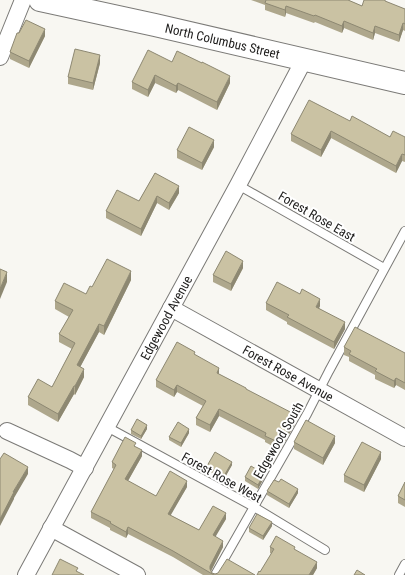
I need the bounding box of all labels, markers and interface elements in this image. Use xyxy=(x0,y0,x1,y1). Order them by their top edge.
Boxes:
street label: North Columbus Street xyxy=(164,21,281,62)
street label: Forest Rose East xyxy=(276,188,358,245)
street label: Edgewood Avenue xyxy=(137,273,195,363)
street label: Forest Rose Avenue xyxy=(240,342,336,405)
street label: Edgewood South xyxy=(250,399,306,481)
street label: Forest Rose West xyxy=(179,449,265,506)

